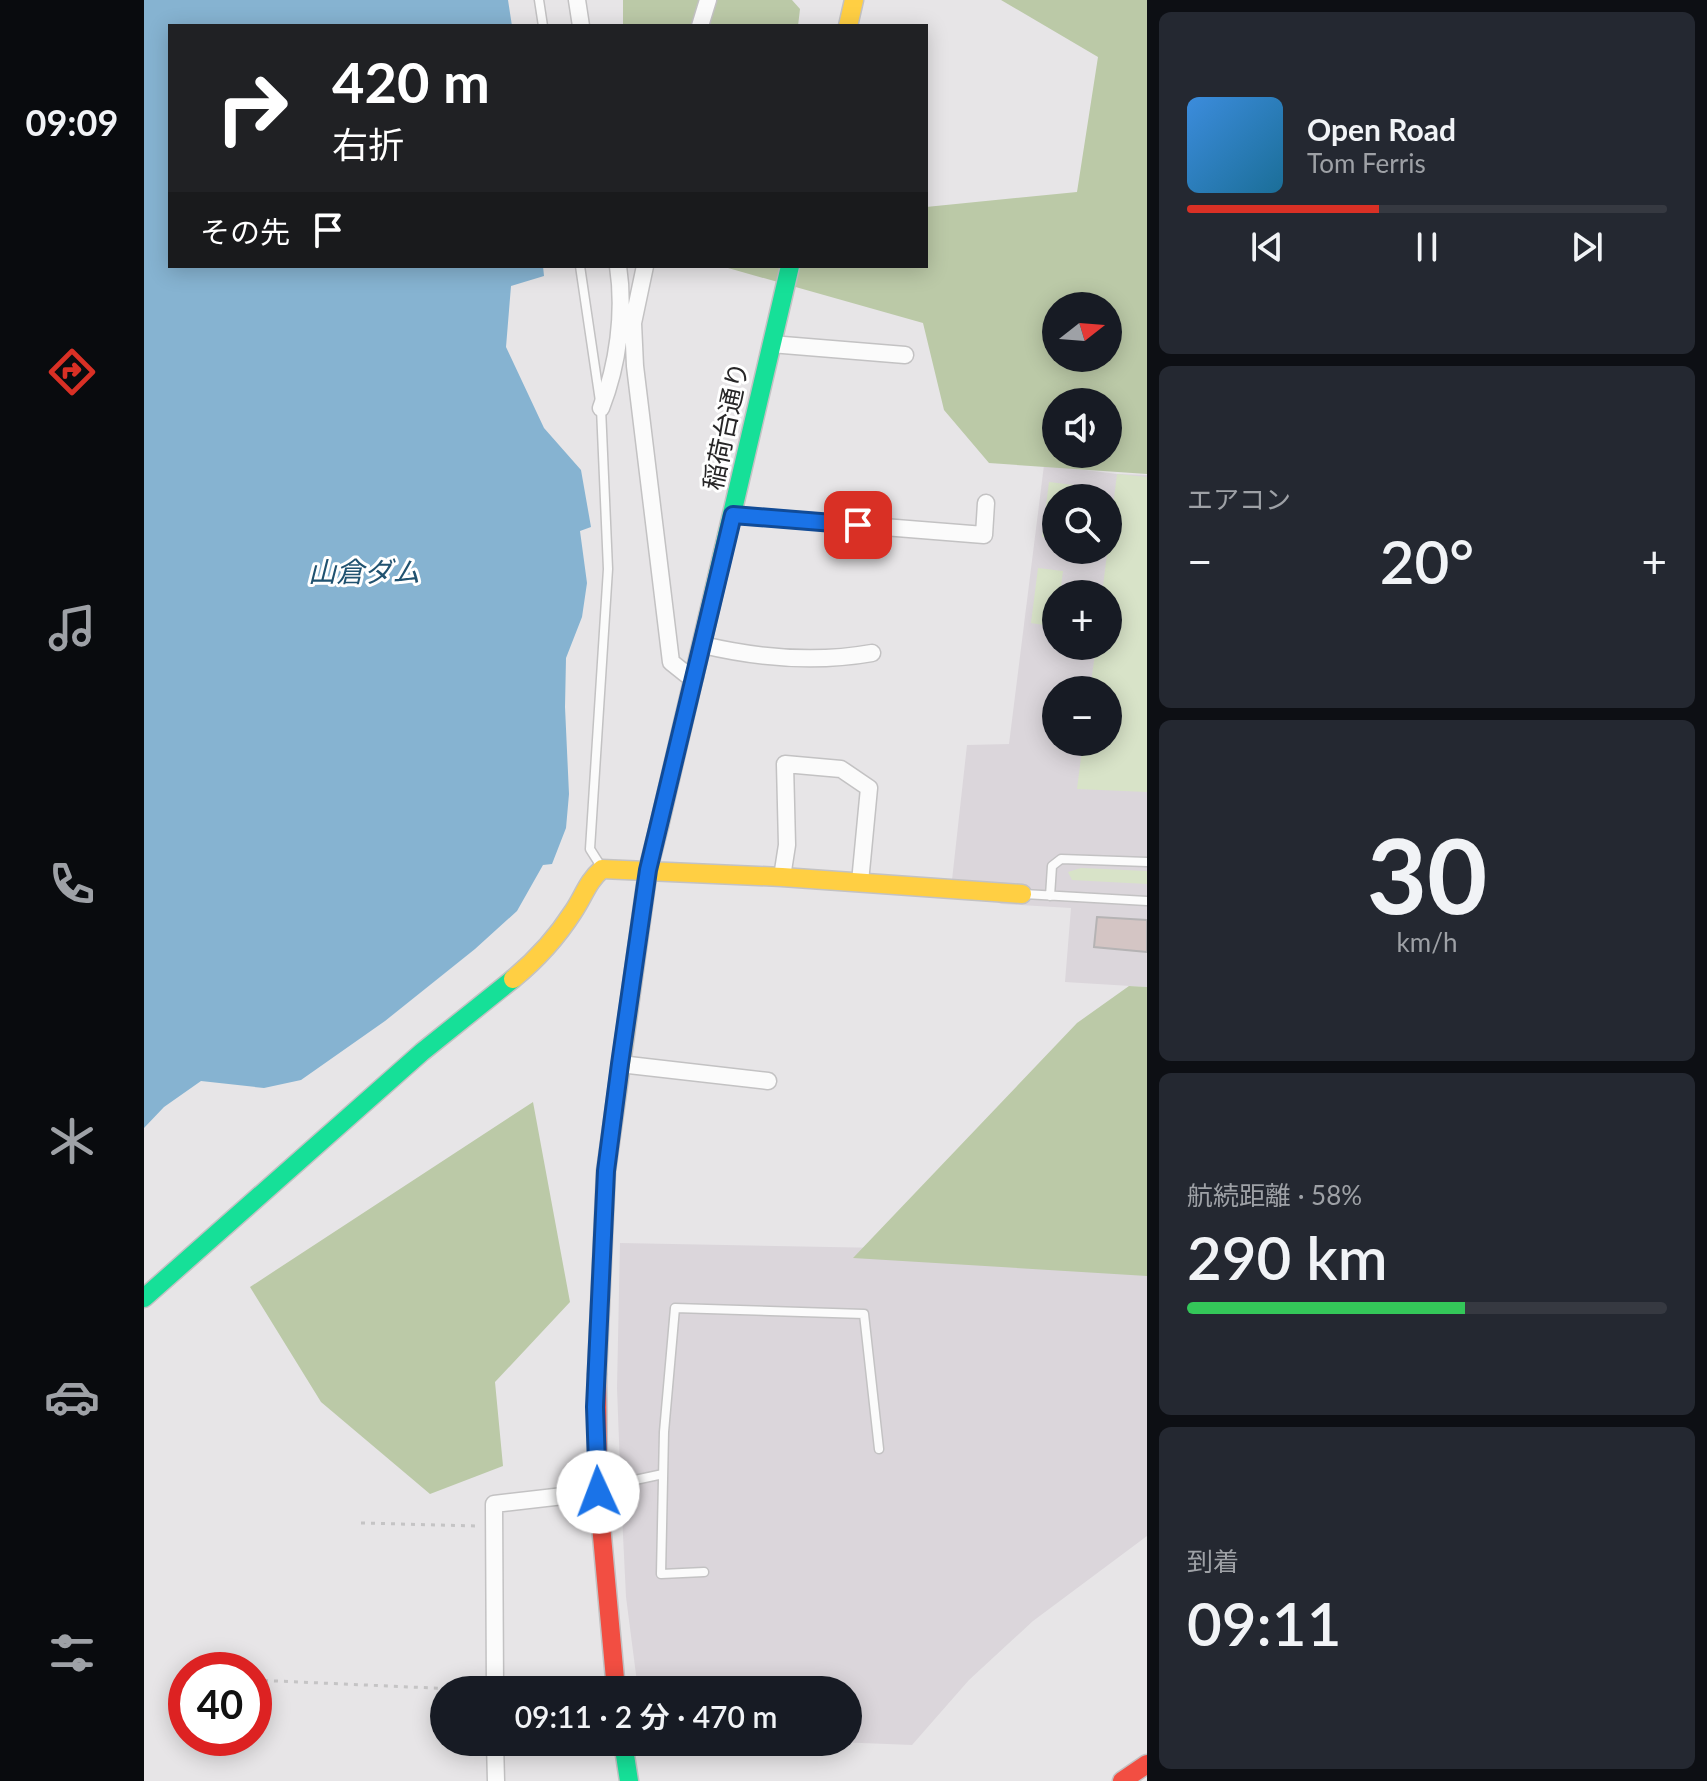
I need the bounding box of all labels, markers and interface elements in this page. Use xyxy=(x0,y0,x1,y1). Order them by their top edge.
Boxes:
text: 420 m xyxy=(332,48,490,115)
icon: right xyxy=(200,56,304,160)
text: 09:09 xyxy=(26,100,118,144)
text: Open Road xyxy=(1307,111,1456,147)
text: 右折 xyxy=(332,122,404,166)
text: Tom Ferris xyxy=(1307,147,1426,179)
icon: arrive xyxy=(306,208,350,252)
text: その先 xyxy=(200,213,290,249)
icon: previous xyxy=(1245,225,1289,269)
icon: pause xyxy=(1405,225,1449,269)
icon: next xyxy=(1565,225,1609,269)
north arrow xyxy=(1042,292,1122,372)
map controls xyxy=(1042,292,1122,756)
icon: directions xyxy=(44,344,100,400)
street label: 稲荷台通り xyxy=(696,359,754,493)
button: sound xyxy=(1042,388,1122,468)
text: エアコン xyxy=(1187,483,1291,515)
button: search xyxy=(1042,484,1122,564)
pin xyxy=(824,491,892,559)
icon: arrive xyxy=(836,503,880,547)
text: 20° xyxy=(1380,525,1474,597)
text: − xyxy=(1187,535,1213,587)
text: + xyxy=(1641,535,1667,587)
water label: 山倉ダム xyxy=(308,554,420,588)
button: + xyxy=(1042,580,1122,660)
icon: music xyxy=(44,600,100,656)
button: − xyxy=(1042,676,1122,756)
text: 30 xyxy=(1367,811,1487,936)
icon: phone xyxy=(44,856,100,912)
text: km/h xyxy=(1397,926,1457,958)
icon: climate xyxy=(44,1113,100,1169)
text: 航続距離 · 58% xyxy=(1187,1179,1362,1211)
text: 290 km xyxy=(1187,1221,1388,1293)
icon: car xyxy=(44,1369,100,1425)
position arrow xyxy=(556,1450,640,1534)
text: 到着 xyxy=(1187,1545,1239,1577)
text: 09:11 xyxy=(1187,1587,1341,1659)
icon: filters xyxy=(44,1625,100,1681)
speed limit sign: 40 xyxy=(168,1652,272,1756)
text: 09:11 · 2 分 · 470 m xyxy=(515,1698,777,1734)

